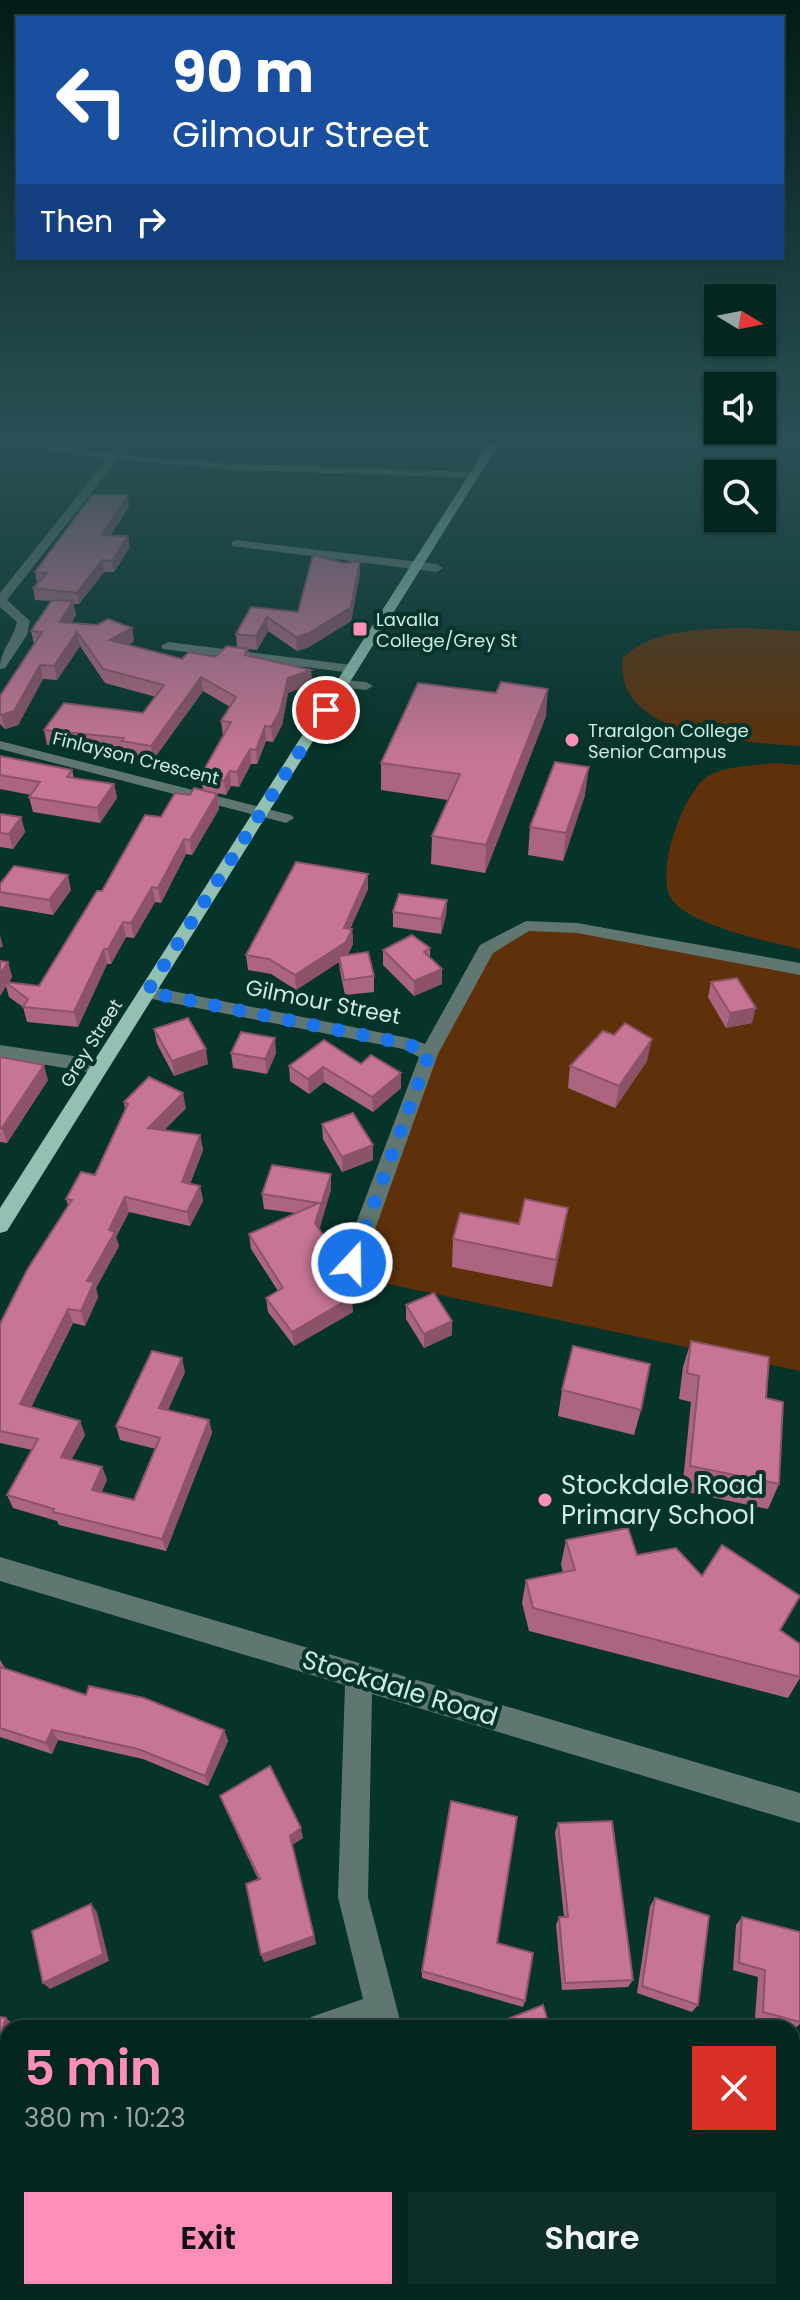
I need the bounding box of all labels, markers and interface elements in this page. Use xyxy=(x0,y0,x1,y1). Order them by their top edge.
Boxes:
text: 90 m xyxy=(172,33,314,112)
icon: left xyxy=(40,48,144,152)
text: Gilmour Street xyxy=(172,109,429,160)
text: Then xyxy=(40,200,113,243)
icon: right xyxy=(129,200,173,244)
north arrow xyxy=(704,284,776,356)
map controls xyxy=(704,284,776,532)
button: sound xyxy=(704,372,776,444)
button: search xyxy=(704,460,776,532)
place label: Lavalla College/Grey St xyxy=(376,607,517,653)
marker: Lavalla College/Grey St xyxy=(351,620,369,638)
pin xyxy=(292,676,360,744)
icon: arrive xyxy=(304,688,348,732)
place label: Traralgon College Senior Campus xyxy=(588,718,749,764)
street label: Finlayson Crescent xyxy=(50,725,222,791)
marker: Traralgon College Senior Campus xyxy=(563,731,581,749)
street label: Gilmour Street xyxy=(243,972,403,1032)
street label: Grey Street xyxy=(54,994,128,1092)
position arrow xyxy=(310,1221,394,1305)
place label: Stockdale Road Primary School xyxy=(561,1467,764,1533)
marker: Stockdale Road Primary School xyxy=(536,1491,554,1509)
street label: Stockdale Road xyxy=(298,1641,502,1735)
text: 5 min xyxy=(24,2035,162,2102)
button: close xyxy=(692,2046,776,2130)
text: 380 m · 10:23 xyxy=(24,2100,186,2136)
button: Exit xyxy=(24,2192,392,2284)
button: Share xyxy=(408,2192,776,2284)

